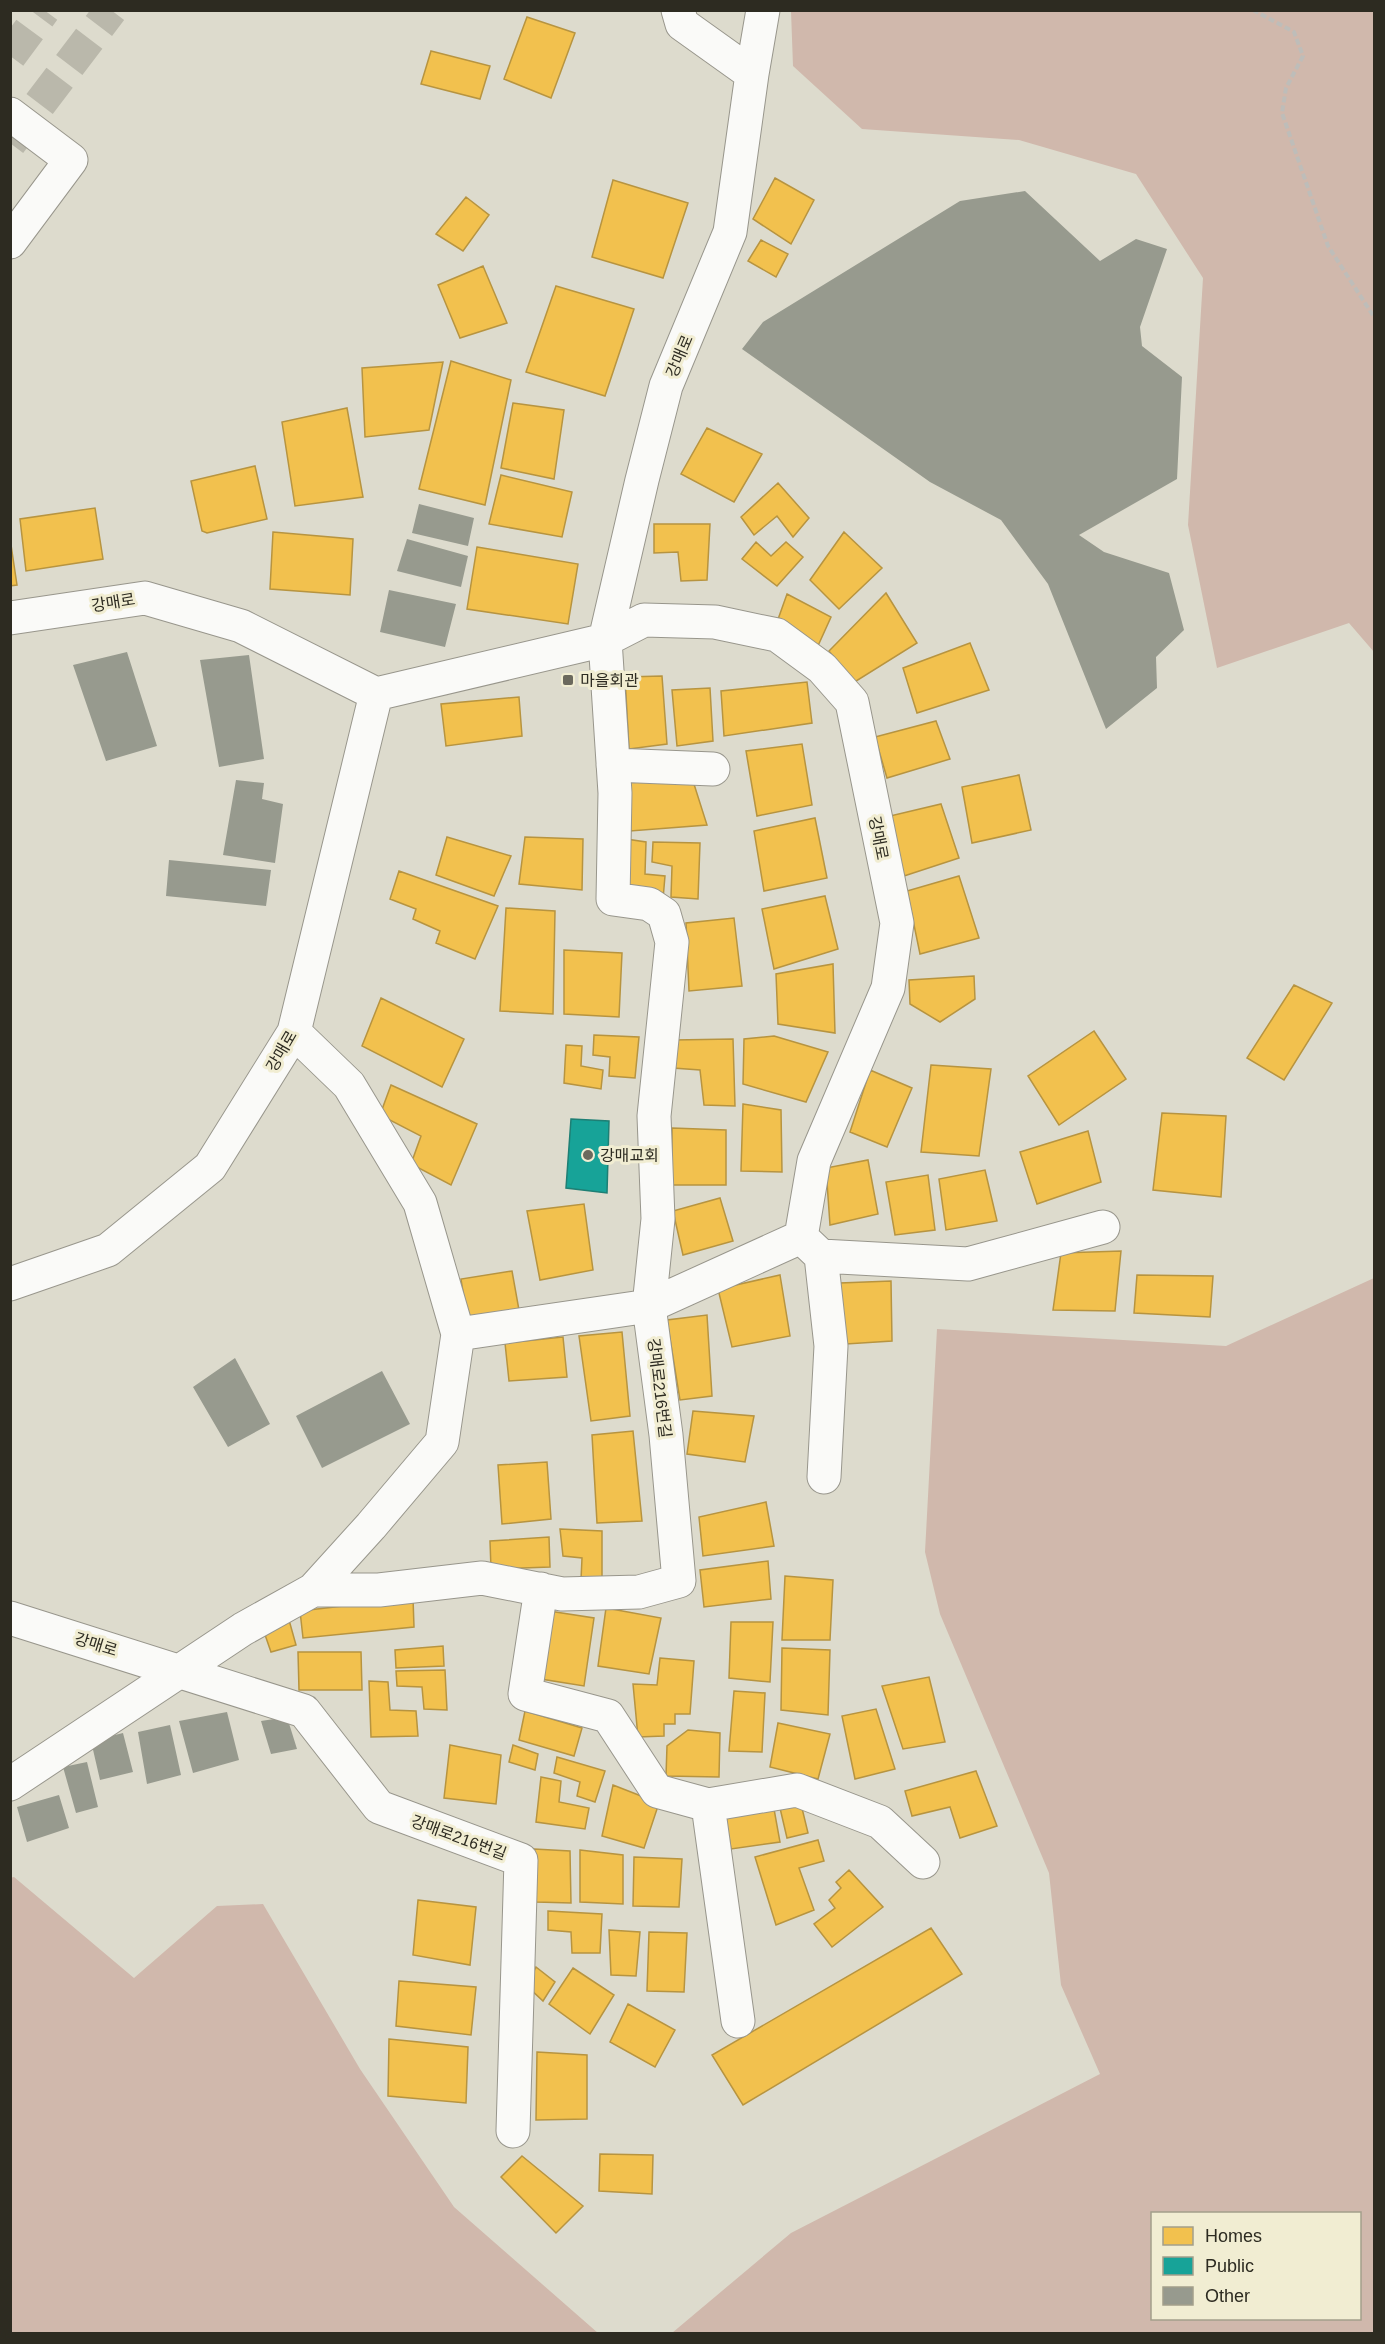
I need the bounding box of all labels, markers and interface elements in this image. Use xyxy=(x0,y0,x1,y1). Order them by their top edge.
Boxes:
street label: 강매로 xyxy=(663,332,696,380)
street label: 강매로 xyxy=(90,591,136,614)
place label: 마을회관 xyxy=(580,672,639,689)
marker: 마을회관 xyxy=(561,673,575,687)
street label: 강매로 xyxy=(866,815,891,862)
street label: 강매로 xyxy=(263,1028,300,1075)
place label: 강매교회 xyxy=(600,1147,659,1164)
marker: 강매교회 xyxy=(581,1148,595,1162)
street label: 강매로216번길 xyxy=(645,1337,674,1439)
street label: 강매로 xyxy=(72,1630,120,1659)
street label: 강매로216번길 xyxy=(409,1812,509,1863)
legend xyxy=(1151,2212,1361,2320)
text: Homes xyxy=(1205,2226,1262,2246)
text: Public xyxy=(1205,2256,1254,2276)
text: Other xyxy=(1205,2286,1250,2306)

